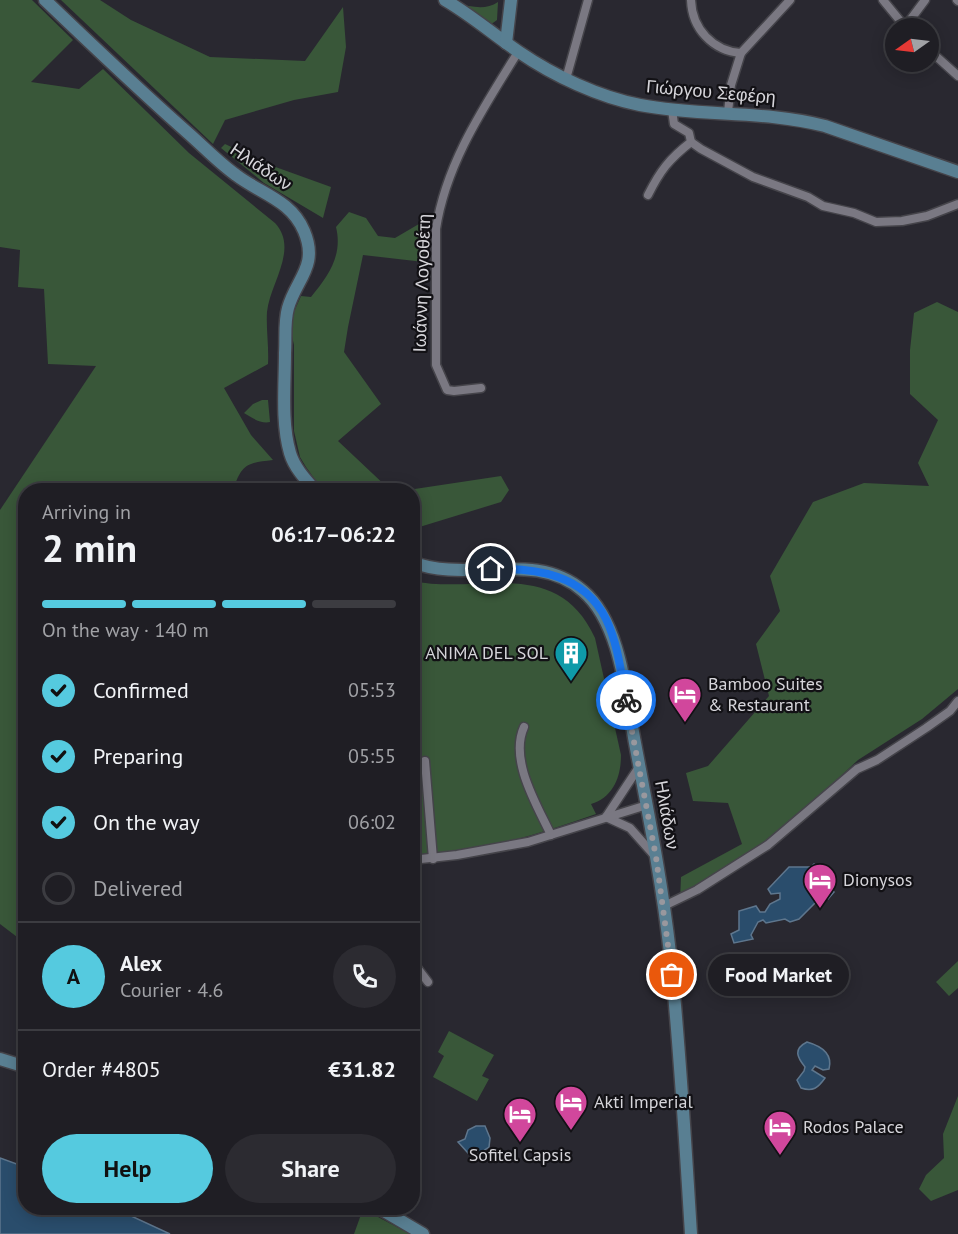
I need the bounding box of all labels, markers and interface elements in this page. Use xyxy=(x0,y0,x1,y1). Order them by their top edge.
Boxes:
north arrow xyxy=(885,18,939,72)
map controls xyxy=(885,18,939,72)
street label: Γιώργου Σεφέρη xyxy=(645,74,777,109)
street label: Ηλιάδων xyxy=(226,138,297,196)
street label: Ιωάννη Λογοθέτη xyxy=(408,213,435,353)
text: Arriving in xyxy=(42,499,131,525)
text: 06:17–06:22 xyxy=(271,520,396,548)
text: 2 min xyxy=(42,522,137,573)
pin xyxy=(465,543,516,594)
icon: home xyxy=(474,552,507,585)
text: On the way · 140 m xyxy=(42,617,209,643)
building icon: ANIMA DEL SOL xyxy=(553,635,589,682)
place label: ANIMA DEL SOL xyxy=(425,641,548,664)
courier xyxy=(596,670,656,730)
place label: Bamboo Suites & Restaurant xyxy=(708,672,823,716)
icon: check xyxy=(42,674,75,707)
text: Confirmed xyxy=(93,676,189,704)
hotel icon: Bamboo Suites & Restaurant xyxy=(667,676,703,723)
text: 05:53 xyxy=(348,677,396,703)
icon: bike xyxy=(610,684,643,717)
icon: check xyxy=(42,740,75,773)
text: Preparing xyxy=(93,742,183,770)
text: 05:55 xyxy=(348,743,396,769)
street label: Ηλιάδων xyxy=(650,779,685,851)
icon: check xyxy=(42,806,75,839)
text: On the way xyxy=(93,808,200,836)
text: 06:02 xyxy=(348,809,396,835)
hotel icon: Dionysos xyxy=(802,862,838,909)
place label: Dionysos xyxy=(843,868,912,891)
text: Delivered xyxy=(93,874,183,902)
button: phone xyxy=(333,945,396,1008)
text: Alex xyxy=(120,949,162,977)
pin xyxy=(646,949,697,1000)
callout: Food Market xyxy=(708,954,849,996)
icon: bag xyxy=(655,958,688,991)
text: A xyxy=(67,962,80,990)
text: Food Market xyxy=(725,962,832,988)
text: Courier · 4.6 xyxy=(120,977,223,1003)
text: Order #4805 xyxy=(42,1055,161,1083)
text: €31.82 xyxy=(328,1055,396,1083)
hotel icon: Akti Imperial xyxy=(553,1084,589,1131)
place label: Akti Imperial xyxy=(594,1090,693,1113)
hotel icon: Sofitel Capsis xyxy=(502,1096,538,1143)
hotel icon: Rodos Palace xyxy=(762,1109,798,1156)
place label: Rodos Palace xyxy=(803,1115,904,1138)
button: Help xyxy=(42,1134,213,1203)
button: Share xyxy=(225,1134,396,1203)
place label: Sofitel Capsis xyxy=(469,1143,571,1166)

